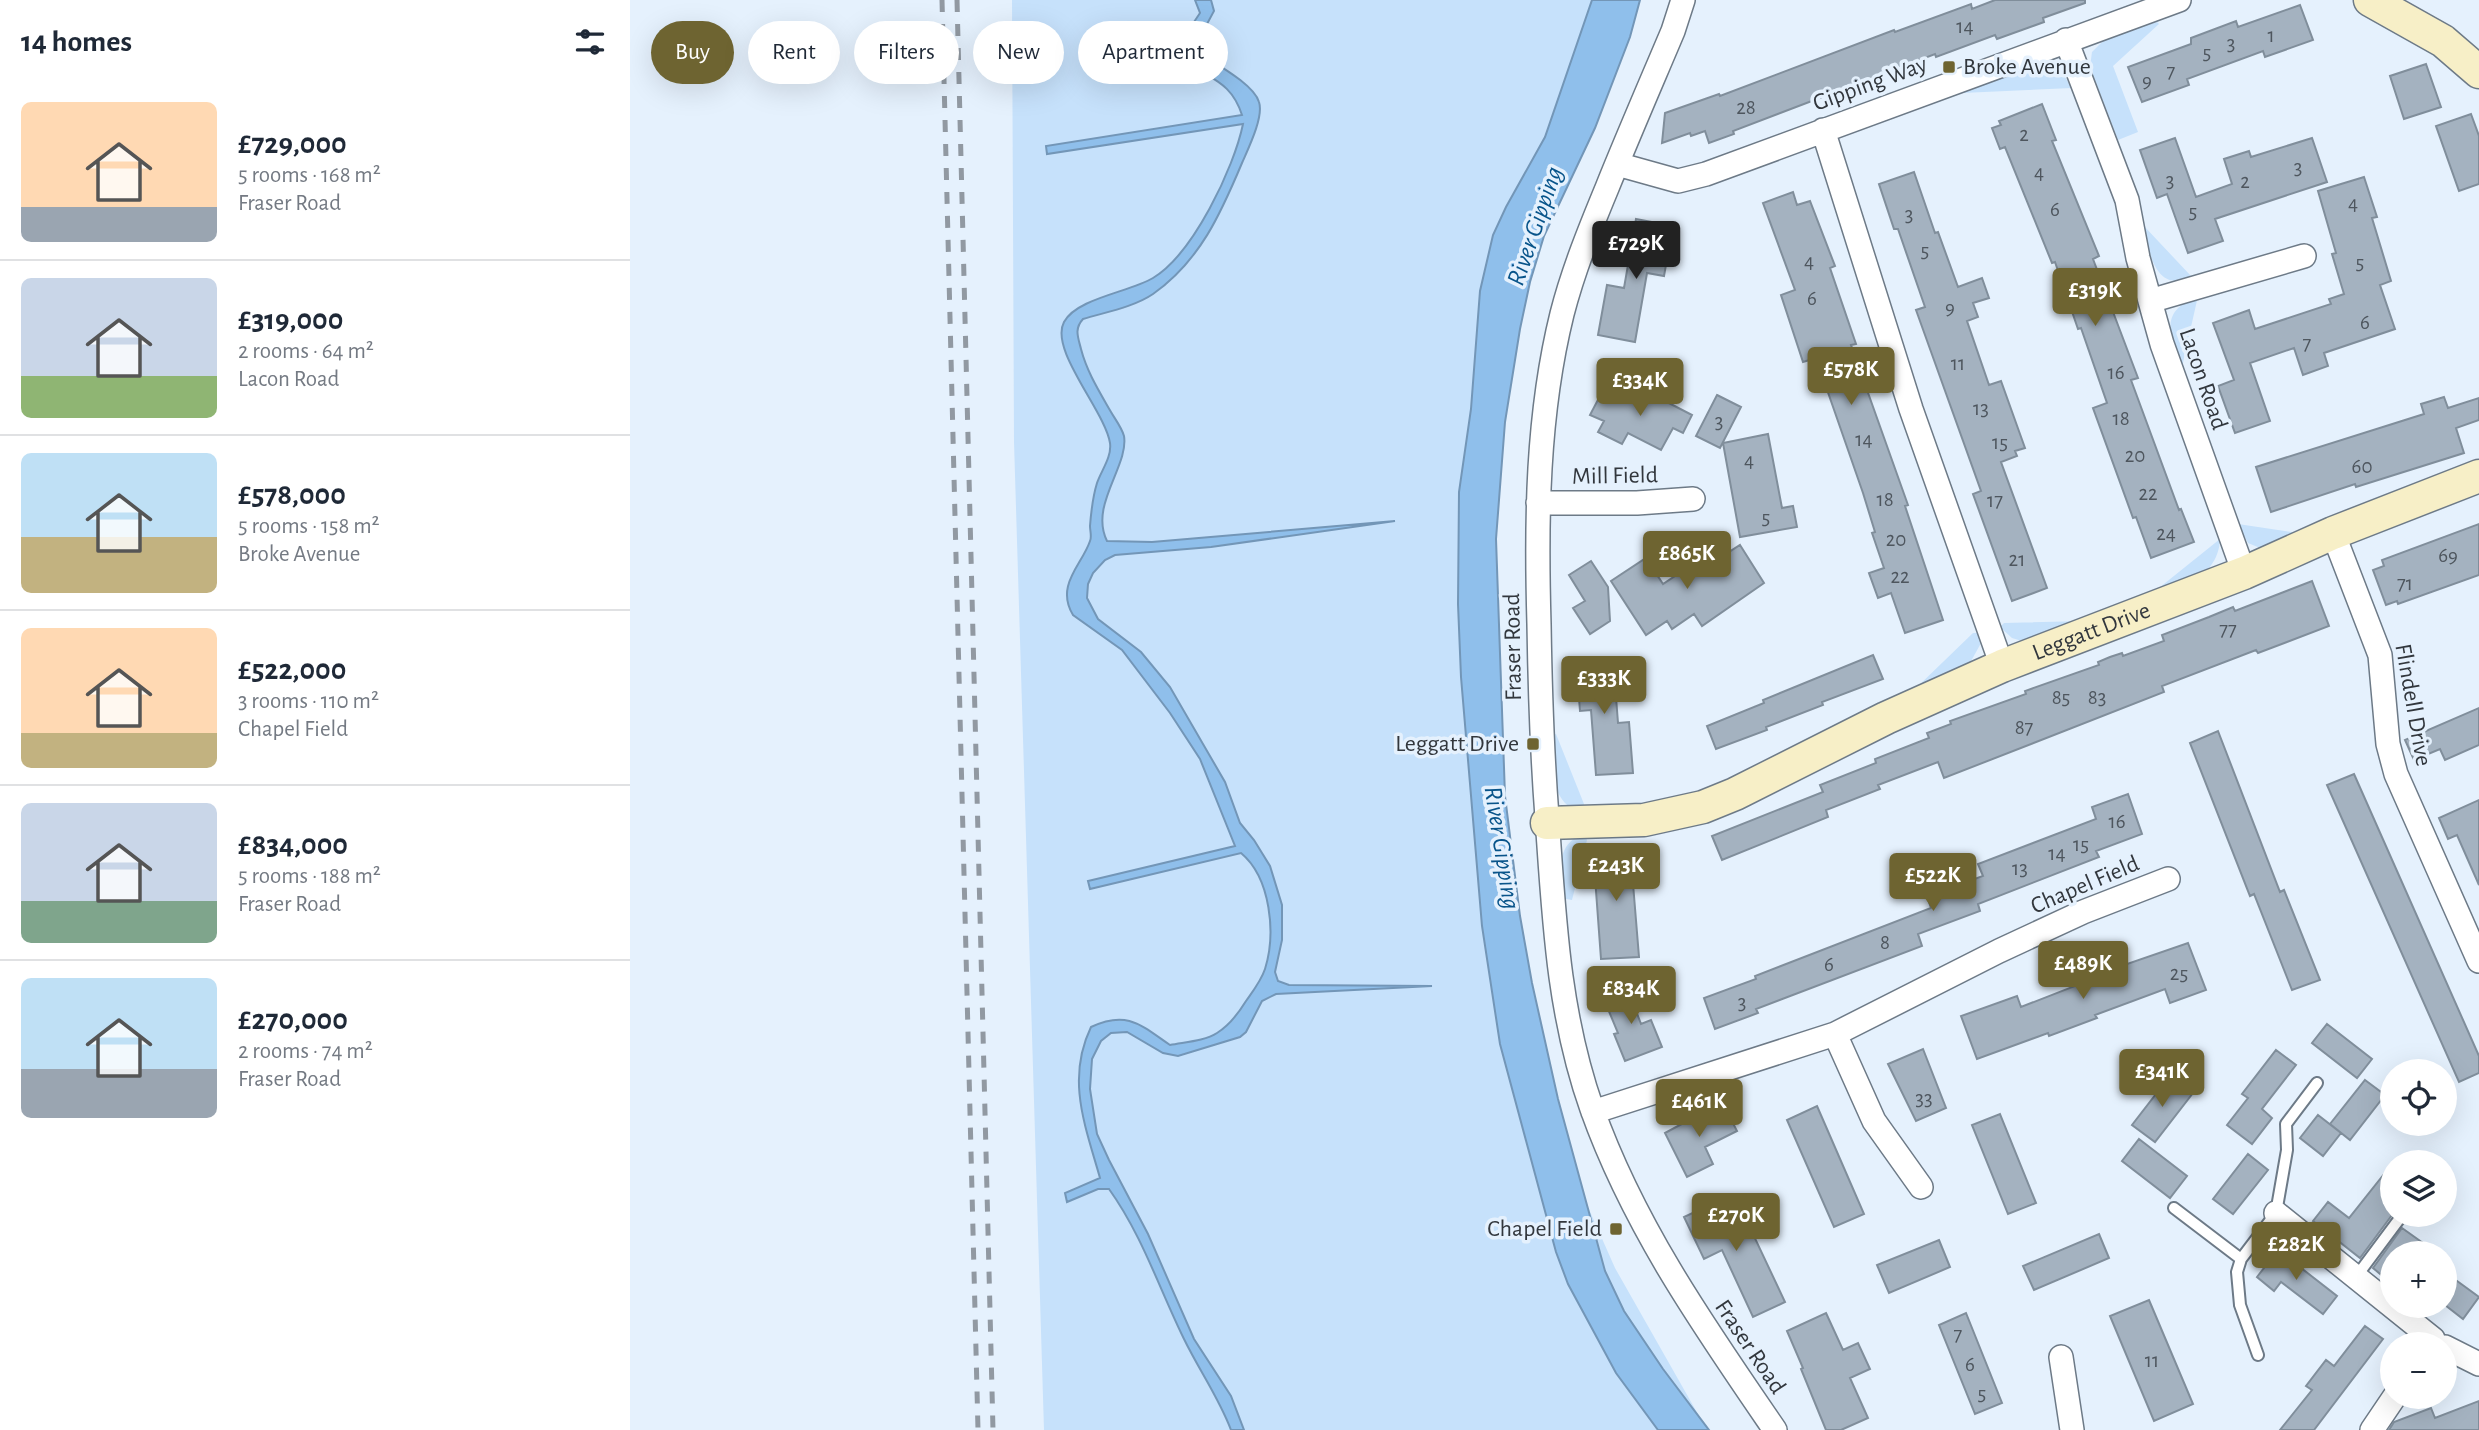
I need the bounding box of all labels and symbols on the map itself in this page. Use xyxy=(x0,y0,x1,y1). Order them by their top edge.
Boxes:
house number: 14 xyxy=(1956,16,1974,37)
house number: 1 xyxy=(2267,25,2275,46)
house number: 3 xyxy=(2227,33,2235,54)
house number: 5 xyxy=(2203,42,2211,63)
street label: Gipping Way xyxy=(1810,52,1930,116)
place label: Broke Avenue xyxy=(1963,55,2091,79)
marker: Broke Avenue xyxy=(1941,59,1957,75)
house number: 7 xyxy=(2167,61,2176,82)
house number: 9 xyxy=(2142,70,2152,91)
house number: 28 xyxy=(1736,97,1756,118)
house number: 2 xyxy=(2019,124,2029,145)
house number: 3 xyxy=(2294,157,2302,178)
house number: 4 xyxy=(2034,162,2044,183)
water label: River Gipping xyxy=(1502,163,1568,289)
house number: 3 xyxy=(2166,170,2174,191)
house number: 2 xyxy=(2240,171,2250,192)
house number: 4 xyxy=(2348,193,2358,214)
house number: 6 xyxy=(2050,199,2060,220)
house number: 5 xyxy=(2189,201,2197,222)
house number: 3 xyxy=(1905,204,1913,225)
pin: £729K xyxy=(1587,222,1685,281)
house number: 5 xyxy=(1921,240,1929,261)
house number: 4 xyxy=(1804,251,1814,272)
house number: 5 xyxy=(2356,252,2364,273)
pin: £319K xyxy=(2046,268,2144,328)
house number: 6 xyxy=(1807,288,1817,309)
house number: 9 xyxy=(1945,297,1955,318)
house number: 6 xyxy=(2360,312,2370,333)
street label: Lacon Road xyxy=(2174,325,2232,433)
house number: 7 xyxy=(2303,333,2312,354)
pin: £578K xyxy=(1802,348,1900,407)
house number: 11 xyxy=(1951,353,1965,374)
pin: £334K xyxy=(1591,358,1689,418)
house number: 16 xyxy=(2107,362,2125,383)
house number: 13 xyxy=(1973,398,1989,419)
house number: 18 xyxy=(2112,408,2130,429)
house number: 3 xyxy=(1715,411,1723,432)
house number: 14 xyxy=(1855,429,1873,450)
house number: 15 xyxy=(1992,432,2008,453)
house number: 20 xyxy=(2125,445,2145,466)
house number: 4 xyxy=(1744,450,1754,471)
house number: 60 xyxy=(2352,456,2372,477)
street label: Mill Field xyxy=(1572,463,1658,489)
house number: 22 xyxy=(2138,483,2158,504)
house number: 18 xyxy=(1876,489,1894,510)
house number: 17 xyxy=(1987,490,2003,511)
house number: 5 xyxy=(1762,507,1770,528)
house number: 24 xyxy=(2156,523,2176,544)
house number: 20 xyxy=(1886,529,1906,550)
pin: £865K xyxy=(1638,532,1736,591)
house number: 69 xyxy=(2438,545,2458,566)
house number: 21 xyxy=(2009,549,2025,570)
house number: 22 xyxy=(1890,566,1910,587)
house number: 71 xyxy=(2397,573,2413,594)
street label: Fraser Road xyxy=(1500,593,1526,701)
street label: Leggatt Drive xyxy=(2029,598,2154,665)
house number: 77 xyxy=(2219,619,2237,640)
street label: Flindell Drive xyxy=(2390,642,2436,768)
pin: £333K xyxy=(1555,656,1653,716)
house number: 85 xyxy=(2052,687,2070,708)
house number: 83 xyxy=(2088,687,2106,708)
house number: 87 xyxy=(2015,717,2034,738)
place label: Leggatt Drive xyxy=(1395,732,1519,756)
marker: Leggatt Drive xyxy=(1525,736,1541,752)
water label: River Gipping xyxy=(1479,785,1525,911)
house number: 16 xyxy=(2108,811,2126,832)
house number: 15 xyxy=(2073,834,2089,855)
house number: 14 xyxy=(2048,843,2066,864)
pin: £243K xyxy=(1567,844,1665,903)
street label: Chapel Field xyxy=(2027,852,2143,918)
pin: £522K xyxy=(1884,853,1982,913)
house number: 13 xyxy=(2012,858,2028,879)
house number: 8 xyxy=(1880,932,1890,953)
pin: £489K xyxy=(2034,942,2132,1001)
house number: 6 xyxy=(1824,954,1834,975)
house number: 25 xyxy=(2170,963,2188,984)
pin: £834K xyxy=(1582,967,1680,1026)
house number: 3 xyxy=(1738,992,1746,1013)
pin: £341K xyxy=(2113,1050,2211,1109)
pin: £461K xyxy=(1650,1080,1748,1139)
house number: 33 xyxy=(1915,1088,1933,1109)
pin: £270K xyxy=(1687,1194,1785,1253)
place label: Chapel Field xyxy=(1487,1217,1602,1241)
marker: Chapel Field xyxy=(1608,1221,1624,1237)
pin: £282K xyxy=(2247,1222,2345,1282)
street label: Fraser Road xyxy=(1710,1296,1790,1398)
house number: 7 xyxy=(1954,1324,1963,1345)
house number: 11 xyxy=(2145,1350,2159,1371)
house number: 6 xyxy=(1965,1354,1975,1375)
house number: 5 xyxy=(1978,1383,1986,1404)

